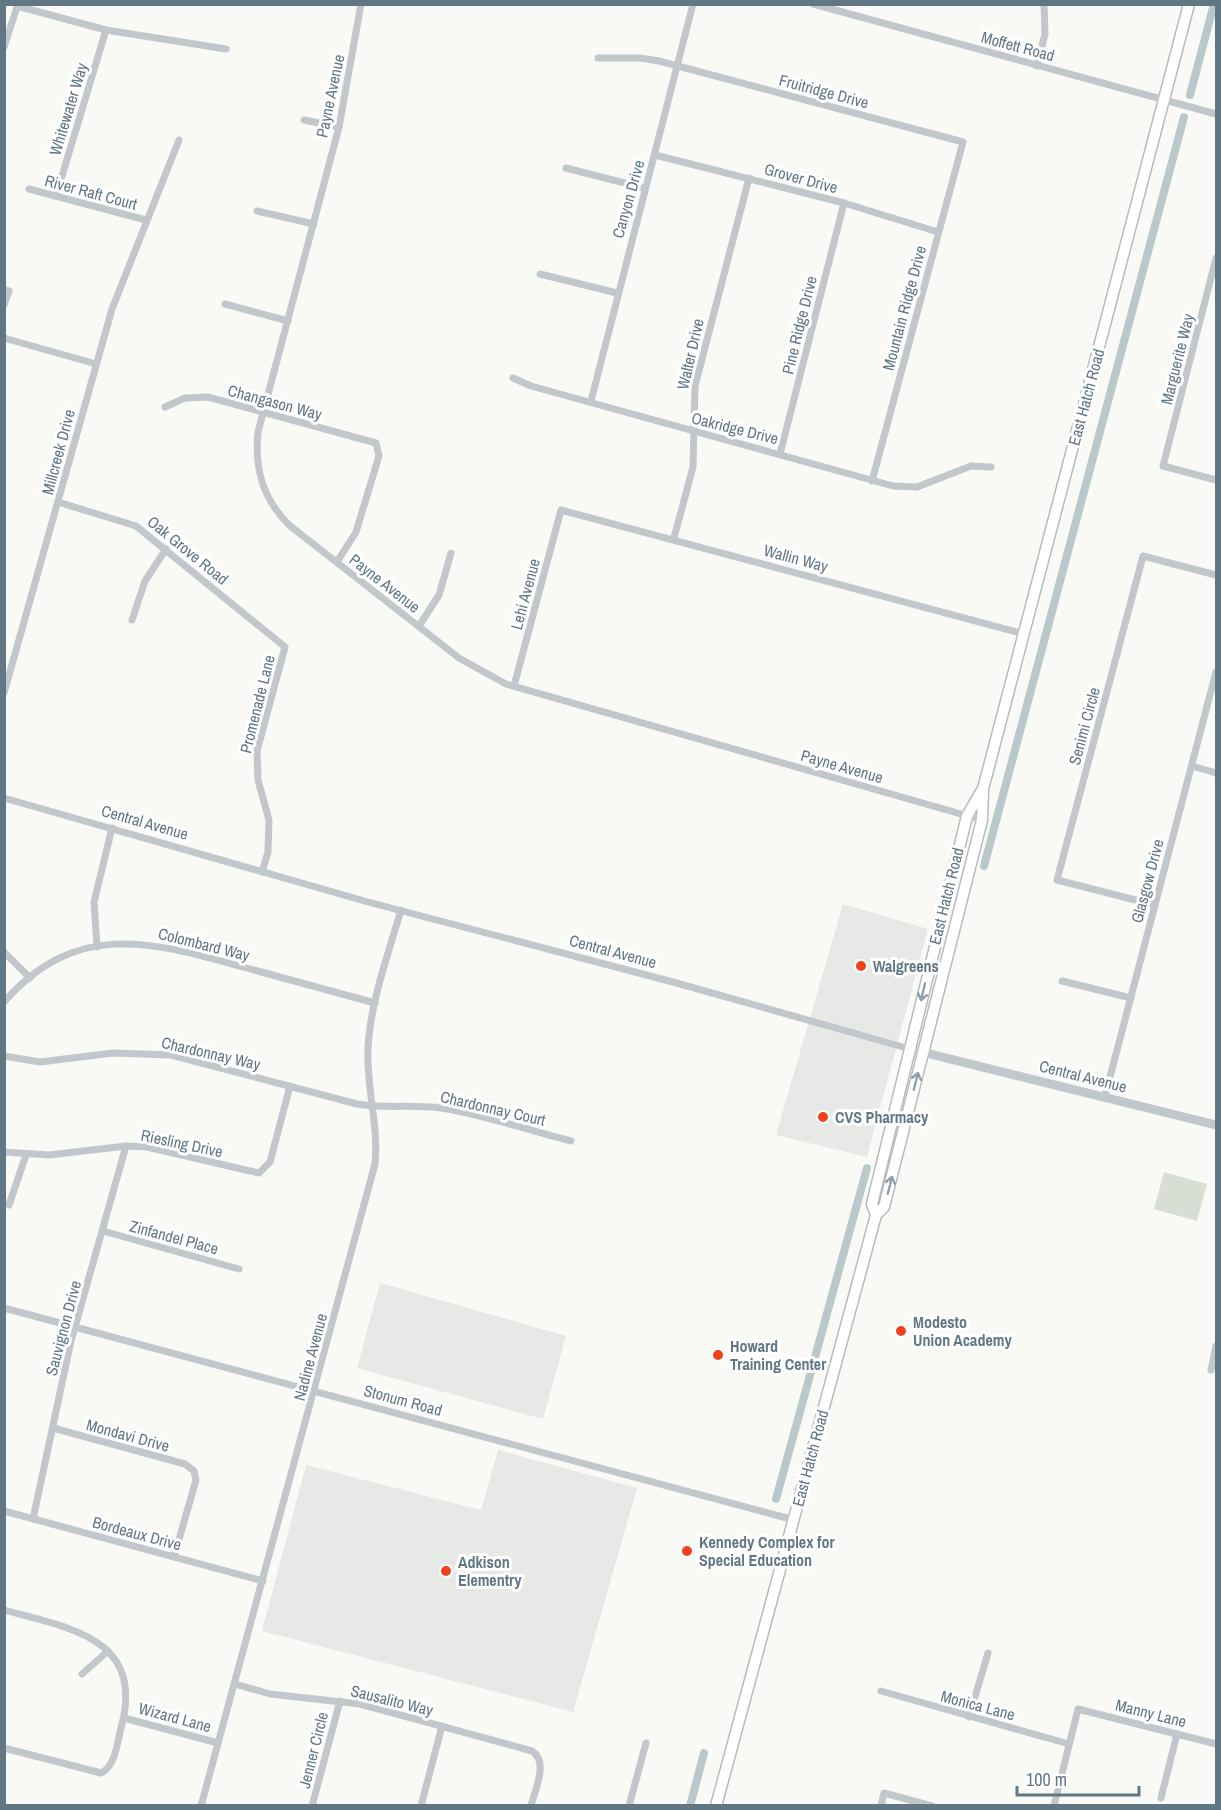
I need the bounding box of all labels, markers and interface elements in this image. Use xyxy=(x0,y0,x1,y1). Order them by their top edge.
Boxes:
street label: Moffett Road xyxy=(979,26,1057,66)
street label: Payne Avenue xyxy=(310,52,350,140)
street label: Whitewater Way xyxy=(43,60,93,158)
street label: Fruitridge Drive xyxy=(777,68,871,114)
street label: Canyon Drive xyxy=(606,157,650,241)
street label: Grover Drive xyxy=(762,158,840,198)
street label: River Raft Court xyxy=(42,169,140,215)
street label: Mountain Ridge Drive xyxy=(877,243,931,373)
street label: Pine Ridge Drive xyxy=(776,274,822,376)
street label: Marguerite Way xyxy=(1155,311,1199,407)
street label: Walter Drive xyxy=(671,316,709,392)
street label: East Hatch Road xyxy=(1063,346,1109,448)
street label: Changason Way xyxy=(226,379,325,425)
street label: Millcreek Drive xyxy=(36,407,80,497)
street label: Oakridge Drive xyxy=(689,407,781,449)
street label: Oak Grove Road xyxy=(143,510,233,590)
street label: Wallin Way xyxy=(762,539,831,577)
street label: Payne Avenue xyxy=(345,548,425,618)
street label: Lehi Avenue xyxy=(505,556,545,632)
street label: Promenade Lane xyxy=(234,652,280,756)
street label: Senimi Circle xyxy=(1063,685,1105,767)
street label: Payne Avenue xyxy=(798,744,886,788)
street label: Central Avenue xyxy=(99,799,191,845)
street label: Glasgow Drive xyxy=(1125,837,1169,925)
street label: East Hatch Road xyxy=(923,845,969,947)
street label: Colombard Way xyxy=(156,922,252,966)
street label: Central Avenue xyxy=(567,929,659,973)
place label: Walgreens xyxy=(873,955,939,977)
marker: Walgreens xyxy=(854,959,868,973)
one-way arrow xyxy=(916,982,928,1001)
street label: Chardonnay Way xyxy=(159,1031,263,1075)
street label: Central Avenue xyxy=(1037,1055,1129,1097)
one-way arrow xyxy=(910,1072,922,1091)
street label: Chardonnay Court xyxy=(438,1085,548,1131)
place label: CVS Pharmacy xyxy=(835,1106,929,1128)
marker: CVS Pharmacy xyxy=(816,1110,830,1124)
street label: Riesling Drive xyxy=(139,1124,225,1162)
one-way arrow xyxy=(884,1175,896,1194)
street label: Zinfandel Place xyxy=(127,1215,221,1259)
street label: Sauvignon Drive xyxy=(40,1278,86,1378)
street label: Nadine Avenue xyxy=(288,1311,332,1403)
place label: Modesto Union Academy xyxy=(913,1311,1012,1351)
marker: Modesto Union Academy xyxy=(894,1324,908,1338)
place label: Howard Training Center xyxy=(730,1335,827,1375)
marker: Howard Training Center xyxy=(711,1348,725,1362)
street label: Stonum Road xyxy=(361,1379,445,1421)
street label: East Hatch Road xyxy=(787,1407,833,1509)
street label: Mondavi Drive xyxy=(84,1413,172,1457)
street label: Bordeaux Drive xyxy=(90,1511,184,1555)
place label: Kennedy Complex for Special Education xyxy=(699,1531,835,1571)
marker: Kennedy Complex for Special Education xyxy=(680,1544,694,1558)
place label: Adkison Elementry xyxy=(458,1551,522,1591)
marker: Adkison Elementry xyxy=(439,1564,453,1578)
street label: Sausalito Way xyxy=(349,1679,436,1721)
street label: Monica Lane xyxy=(939,1685,1017,1725)
street label: Manny Lane xyxy=(1113,1694,1189,1732)
street label: Wizard Lane xyxy=(136,1697,214,1737)
street label: Jenner Circle xyxy=(293,1709,333,1791)
scale bar xyxy=(1017,1759,1138,1797)
text: 100 m xyxy=(1026,1767,1067,1792)

